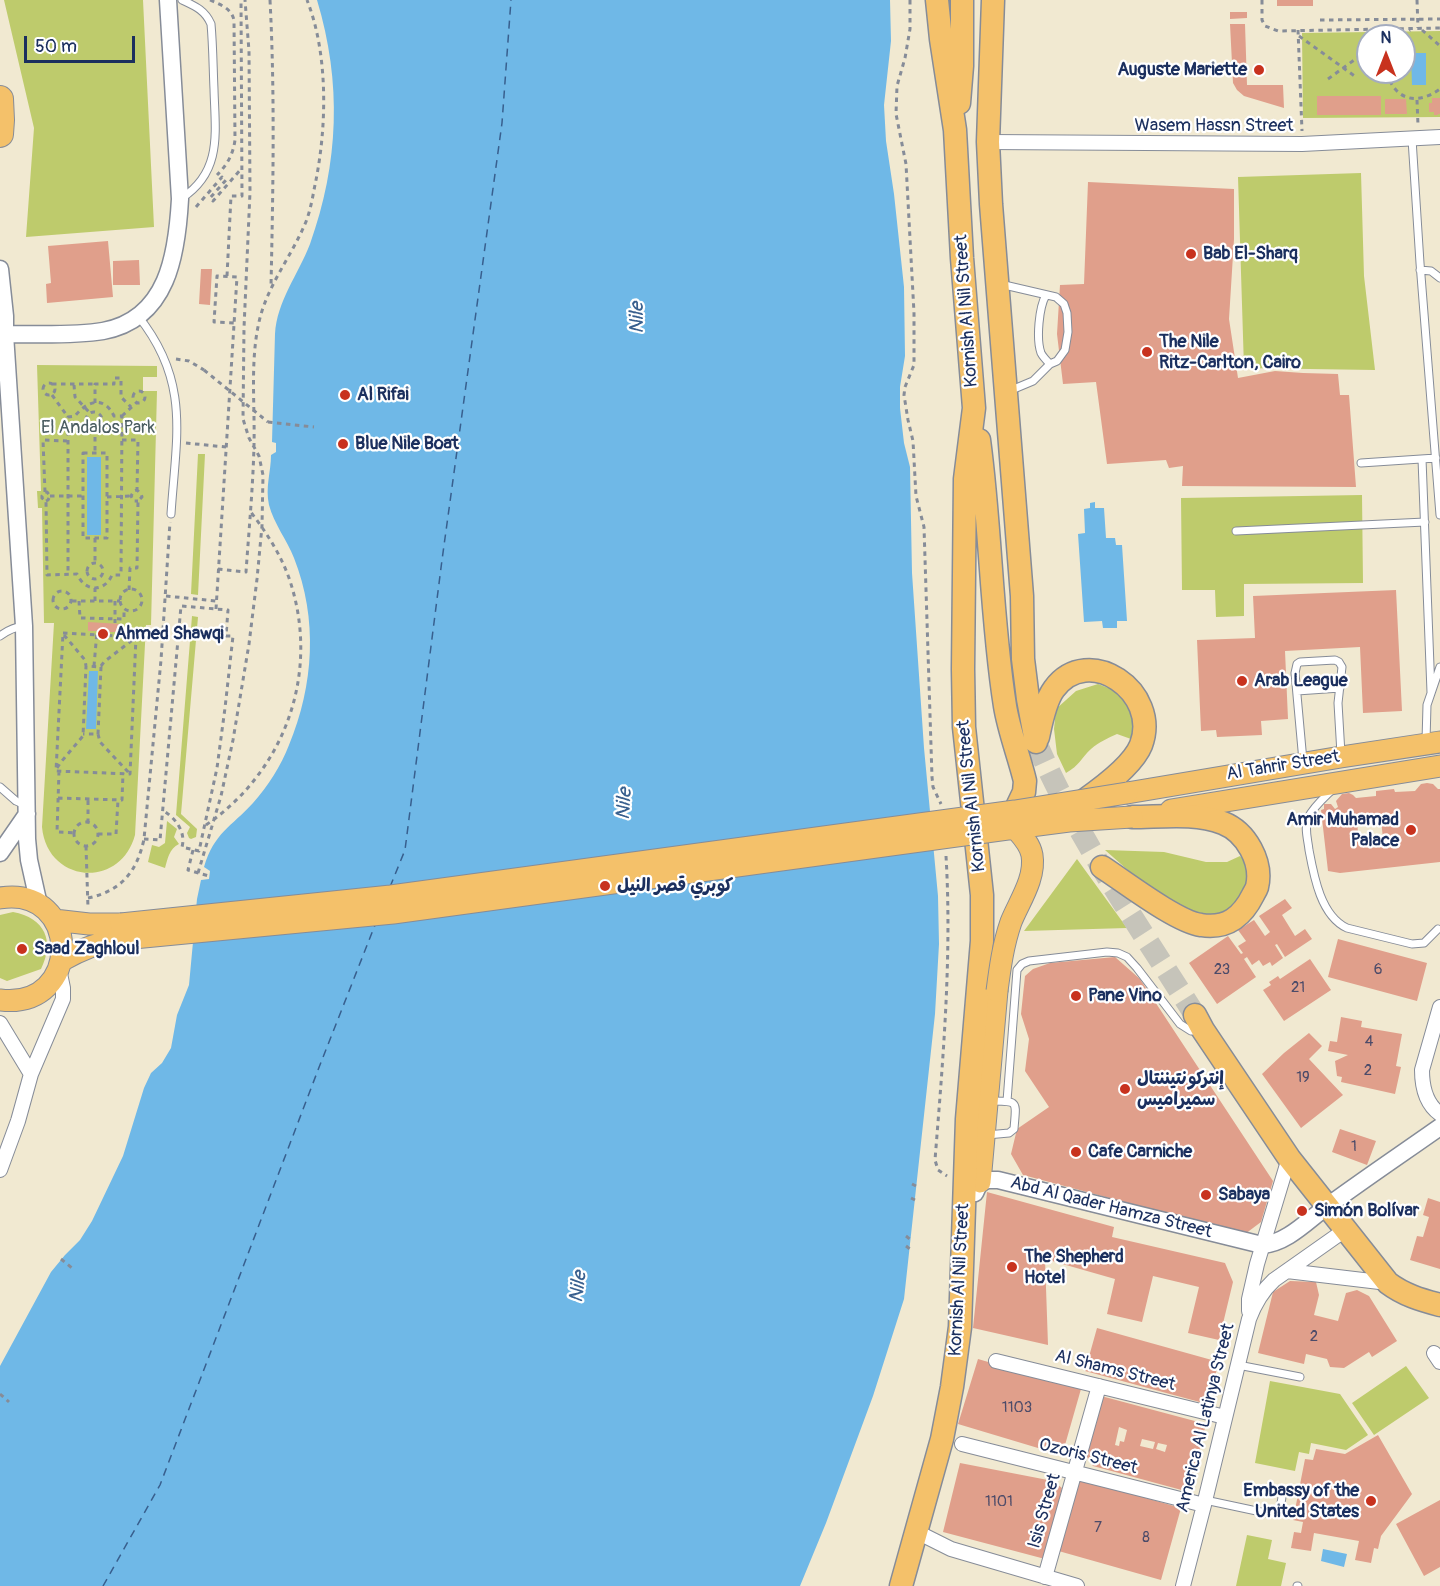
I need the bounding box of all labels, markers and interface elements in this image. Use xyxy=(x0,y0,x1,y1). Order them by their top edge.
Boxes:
scale bar xyxy=(27,24,138,62)
north arrow xyxy=(1356,24,1416,84)
text: N xyxy=(1381,28,1391,48)
text: 50 m xyxy=(35,35,77,58)
place label: Auguste Mariette xyxy=(1118,59,1247,81)
marker: Auguste Mariette xyxy=(1252,63,1266,77)
street label: Wasem Hassn Street xyxy=(1134,115,1294,137)
street label: Kornish Al Nil Street xyxy=(951,234,983,388)
place label: Bab El-Sharq xyxy=(1203,243,1298,265)
marker: Bab El-Sharq xyxy=(1184,247,1198,261)
water label: Nile xyxy=(626,302,650,334)
place label: The Nile Ritz-Carlton, Cairo xyxy=(1159,331,1301,374)
marker: The Nile Ritz-Carlton, Cairo xyxy=(1140,345,1154,359)
place label: Al Rifai xyxy=(357,384,409,406)
marker: Al Rifai xyxy=(338,388,352,402)
park label: El Andalos Park xyxy=(41,417,155,439)
place label: Blue Nile Boat xyxy=(355,433,459,455)
marker: Blue Nile Boat xyxy=(336,437,350,451)
place label: Ahmed Shawqi xyxy=(115,623,224,645)
marker: Ahmed Shawqi xyxy=(96,627,110,641)
place label: Arab League xyxy=(1254,670,1348,692)
marker: Arab League xyxy=(1235,674,1249,688)
street label: Kornish Al Nil Street xyxy=(953,719,991,873)
street label: Al Tahrir Street xyxy=(1225,746,1341,786)
water label: Nile xyxy=(612,787,638,821)
place label: Amir Muhamad Palace xyxy=(1286,809,1399,852)
marker: Amir Muhamad Palace xyxy=(1404,823,1418,837)
place label: كوبري قصر النيل xyxy=(617,875,733,897)
marker: كوبري قصر النيل xyxy=(598,879,612,893)
place label: Saad Zaghloul xyxy=(34,938,140,960)
marker: Saad Zaghloul xyxy=(15,942,29,956)
house number: 23 xyxy=(1214,961,1230,979)
house number: 6 xyxy=(1374,961,1382,979)
house number: 21 xyxy=(1291,979,1305,997)
place label: Pane Vino xyxy=(1088,985,1162,1007)
marker: Pane Vino xyxy=(1069,989,1083,1003)
house number: 4 xyxy=(1365,1033,1373,1051)
house number: 2 xyxy=(1364,1062,1372,1080)
place label: إنتركونتيننتال سميراميس xyxy=(1137,1068,1224,1110)
house number: 19 xyxy=(1296,1069,1310,1087)
marker: إنتركونتيننتال سميراميس xyxy=(1118,1082,1132,1096)
house number: 1 xyxy=(1351,1138,1357,1156)
place label: Cafe Carniche xyxy=(1088,1141,1192,1163)
marker: Cafe Carniche xyxy=(1069,1145,1083,1159)
street label: Abd Al Qader Hamza Street xyxy=(1008,1172,1214,1244)
place label: Sabaya xyxy=(1218,1184,1270,1206)
marker: Sabaya xyxy=(1199,1188,1213,1202)
place label: Simón Bolívar xyxy=(1314,1200,1419,1222)
street label: Kornish Al Nil Street xyxy=(945,1203,975,1357)
marker: Simón Bolívar xyxy=(1295,1204,1309,1218)
place label: The Shepherd Hotel xyxy=(1024,1246,1124,1288)
marker: The Shepherd Hotel xyxy=(1005,1260,1019,1274)
water label: Nile xyxy=(565,1270,593,1304)
street label: America Al Latinya Street xyxy=(1172,1321,1240,1515)
house number: 2 xyxy=(1310,1328,1318,1346)
street label: Al Shams Street xyxy=(1052,1346,1178,1396)
house number: 1103 xyxy=(1002,1399,1032,1417)
street label: Ozoris Street xyxy=(1036,1434,1140,1480)
street label: Isis Street xyxy=(1024,1471,1066,1551)
place label: Embassy of the United States xyxy=(1243,1480,1359,1522)
house number: 1101 xyxy=(985,1493,1013,1511)
marker: Embassy of the United States xyxy=(1364,1494,1378,1508)
house number: 7 xyxy=(1094,1519,1102,1537)
house number: 8 xyxy=(1142,1529,1150,1547)

